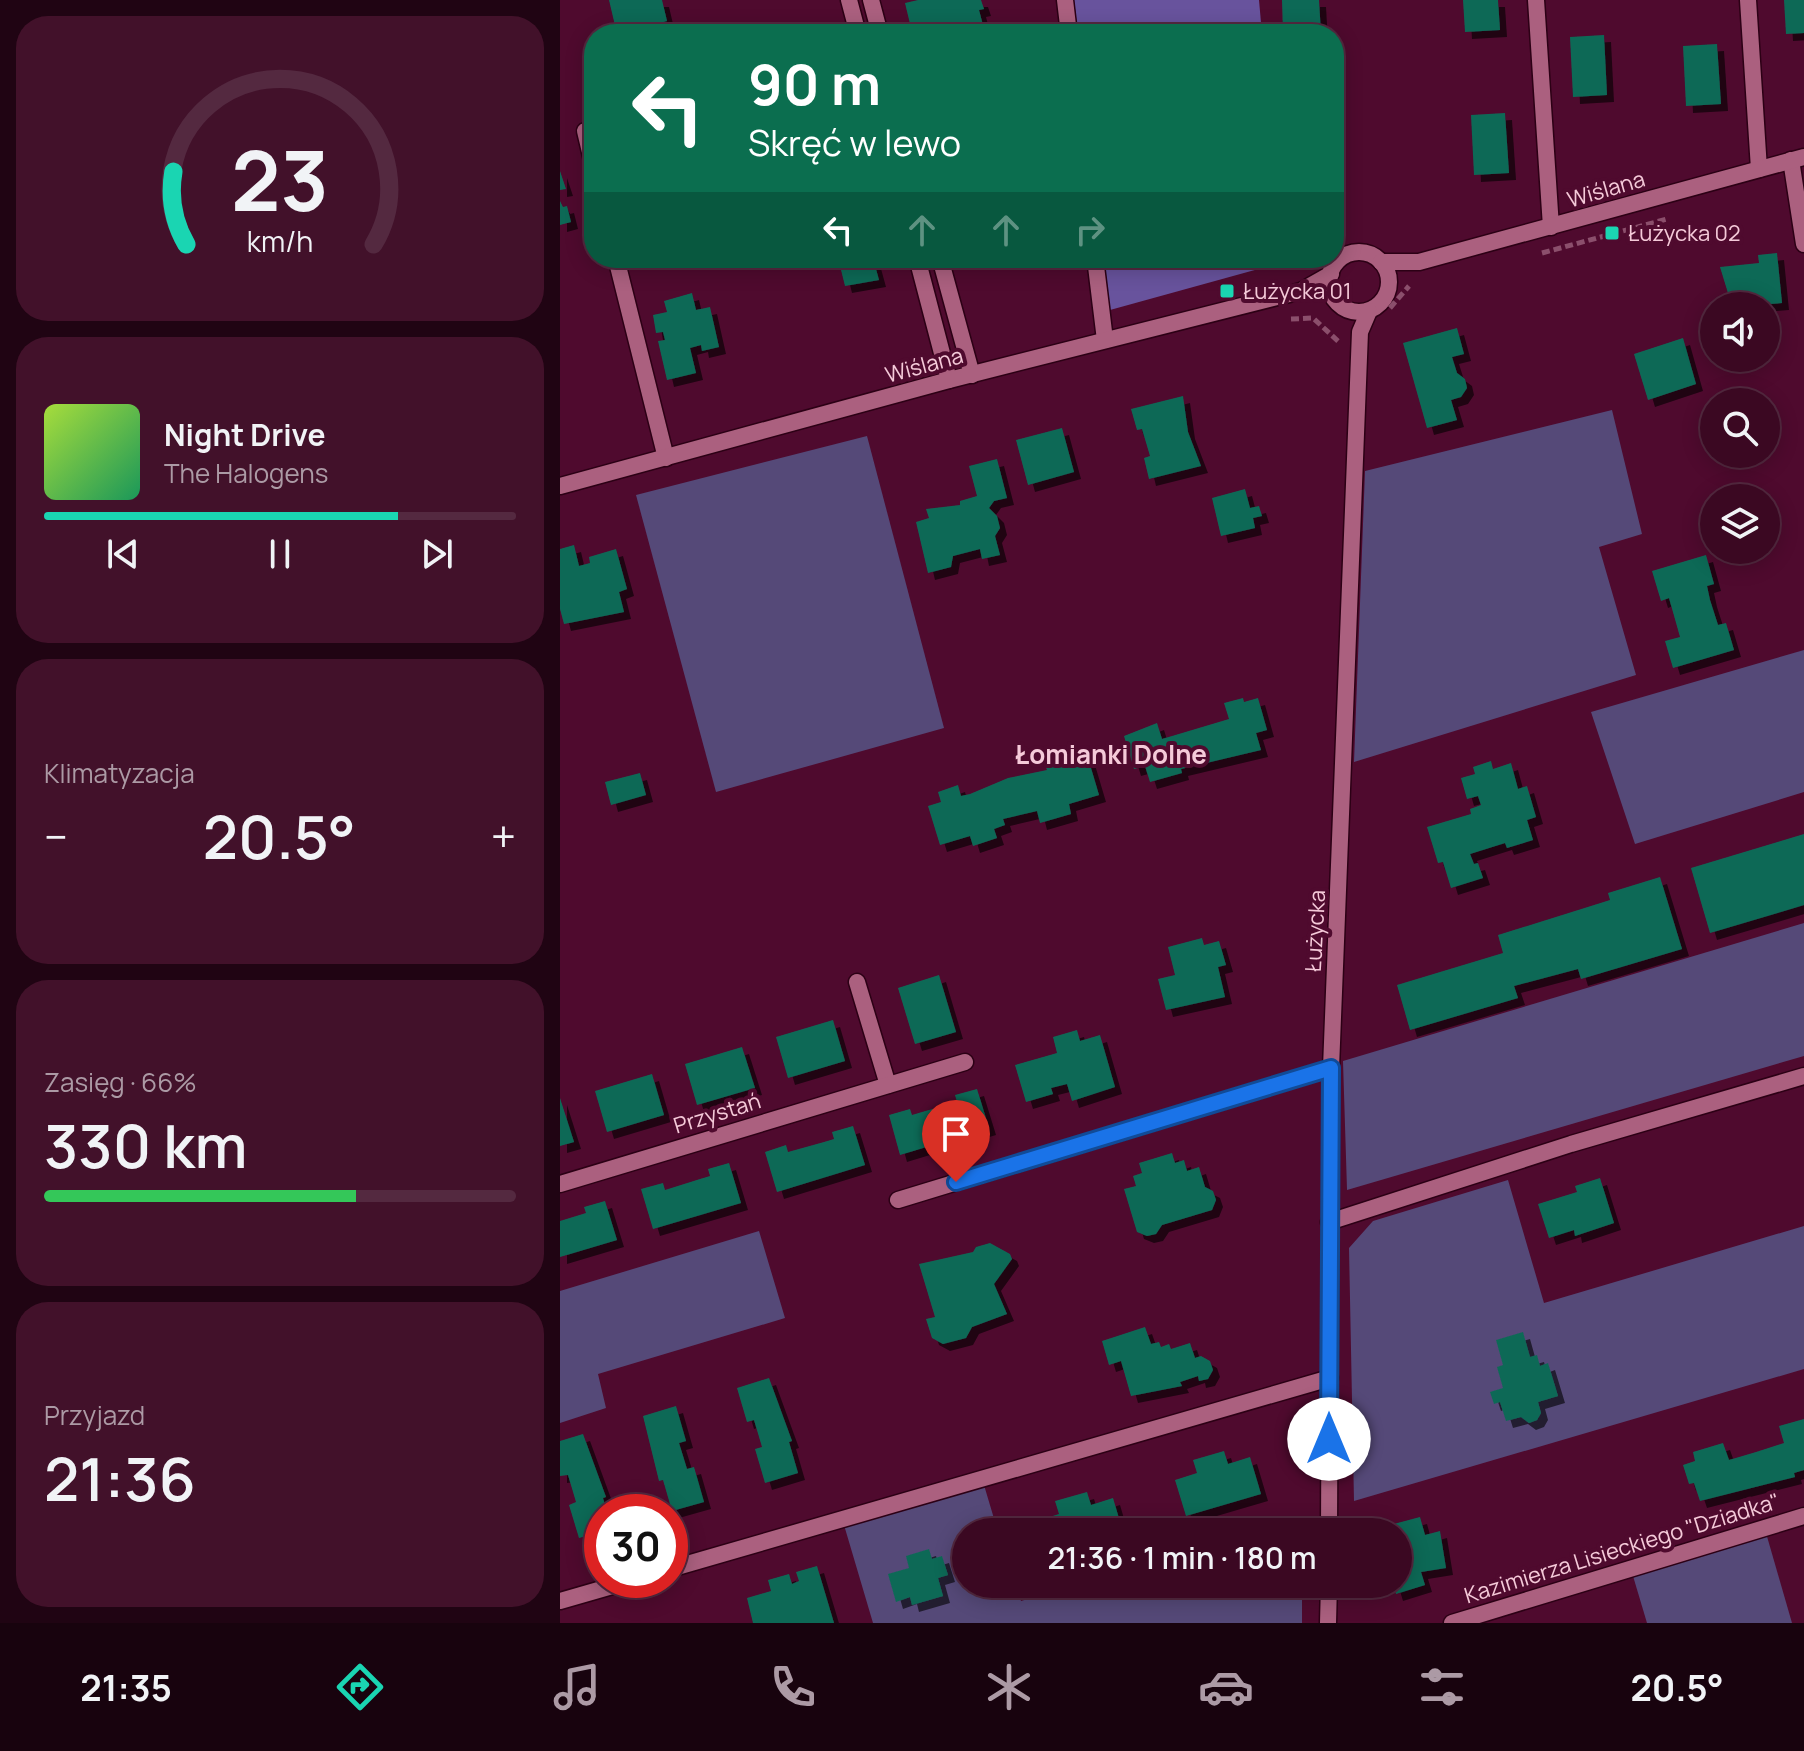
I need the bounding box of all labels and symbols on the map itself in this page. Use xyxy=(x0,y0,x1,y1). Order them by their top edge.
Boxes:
street label: Wiślana xyxy=(1564,164,1648,214)
place label: Łużycka 02 xyxy=(1628,218,1741,248)
marker: Łużycka 02 xyxy=(1603,224,1621,242)
place label: Łużycka 01 xyxy=(1243,276,1352,306)
marker: Łużycka 01 xyxy=(1218,282,1236,300)
street label: Wiślana xyxy=(882,340,966,390)
district label: Łomianki Dolne xyxy=(1015,736,1207,772)
street label: Łużycka xyxy=(1298,889,1332,973)
street label: Przystań xyxy=(670,1086,764,1140)
pin xyxy=(922,1100,990,1182)
position arrow xyxy=(1287,1397,1371,1481)
street label: Kazimierza Lisieckiego "Dziadka" xyxy=(1461,1486,1783,1610)
speed limit sign: 30 xyxy=(584,1494,688,1598)

